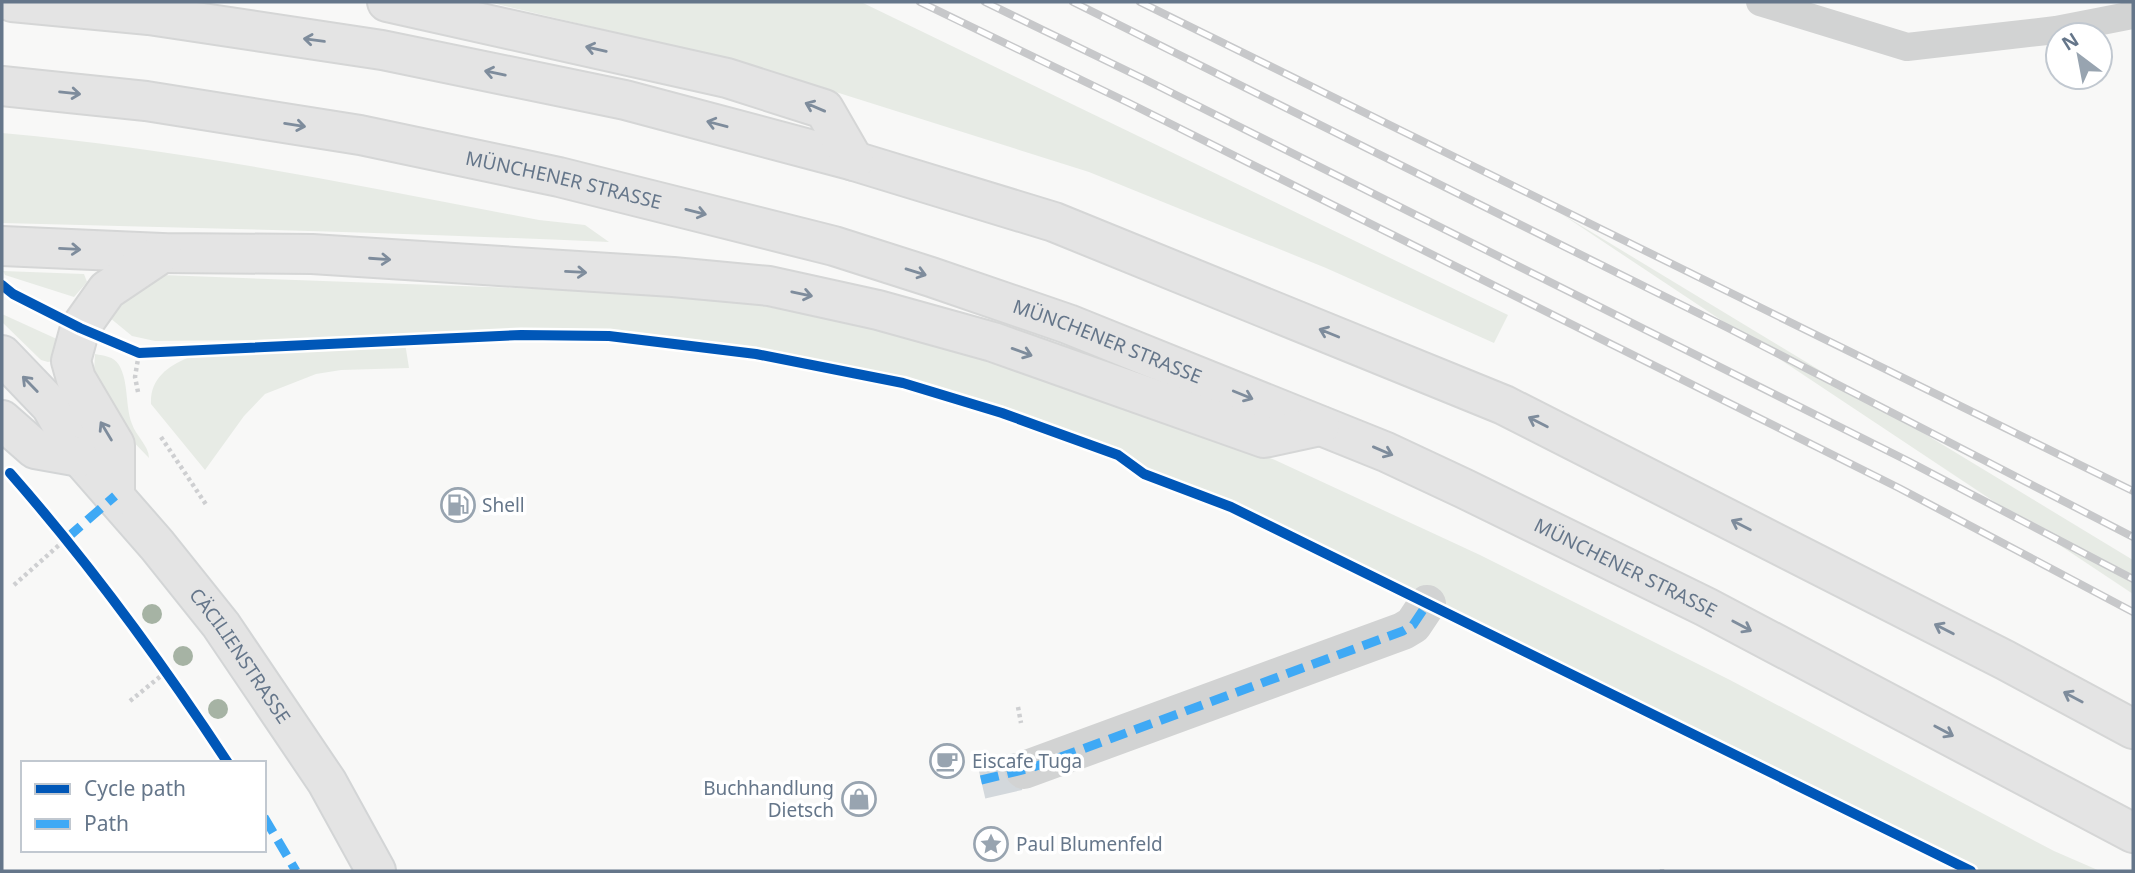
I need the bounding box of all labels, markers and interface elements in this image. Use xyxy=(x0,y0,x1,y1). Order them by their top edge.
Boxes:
north arrow xyxy=(2044,21,2114,91)
text: N xyxy=(2057,26,2083,57)
one-way arrow xyxy=(304,33,326,46)
one-way arrow xyxy=(585,42,608,55)
one-way arrow xyxy=(484,66,507,80)
one-way arrow xyxy=(58,87,80,100)
one-way arrow xyxy=(805,100,826,113)
one-way arrow xyxy=(706,117,728,130)
one-way arrow xyxy=(283,119,306,132)
street label: MÜNCHENER STRASSE xyxy=(463,145,664,215)
one-way arrow xyxy=(684,206,707,219)
one-way arrow xyxy=(58,243,81,256)
one-way arrow xyxy=(369,253,391,266)
one-way arrow xyxy=(564,266,587,279)
one-way arrow xyxy=(904,267,926,279)
one-way arrow xyxy=(790,287,813,301)
street label: MÜNCHENER STRASSE xyxy=(1010,293,1206,390)
one-way arrow xyxy=(1319,325,1341,338)
one-way arrow xyxy=(1010,347,1032,359)
one-way arrow xyxy=(21,376,38,393)
one-way arrow xyxy=(1232,389,1253,402)
one-way arrow xyxy=(1528,415,1549,429)
one-way arrow xyxy=(99,421,113,441)
one-way arrow xyxy=(1372,445,1393,458)
fuel station icon: Shell xyxy=(439,486,477,524)
place label: Shell xyxy=(482,492,525,518)
street label: MÜNCHENER STRASSE xyxy=(1530,512,1722,624)
one-way arrow xyxy=(1731,518,1752,532)
street label: CÄCILIENSTRASSE xyxy=(183,583,297,729)
one-way arrow xyxy=(1731,619,1752,633)
one-way arrow xyxy=(1934,621,1955,635)
one-way arrow xyxy=(2063,690,2084,703)
one-way arrow xyxy=(1933,724,1953,738)
cafe icon: Eiscafe Tuga xyxy=(928,742,966,780)
place label: Eiscafe Tuga xyxy=(972,748,1082,774)
legend xyxy=(21,761,266,852)
text: Cycle path xyxy=(84,774,186,802)
place label: Buchhandlung Dietsch xyxy=(703,775,834,823)
shop icon: Buchhandlung Dietsch xyxy=(840,780,878,818)
text: Path xyxy=(84,809,129,837)
place icon: Paul Blumenfeld xyxy=(972,825,1010,863)
place label: Paul Blumenfeld xyxy=(1016,831,1163,857)

